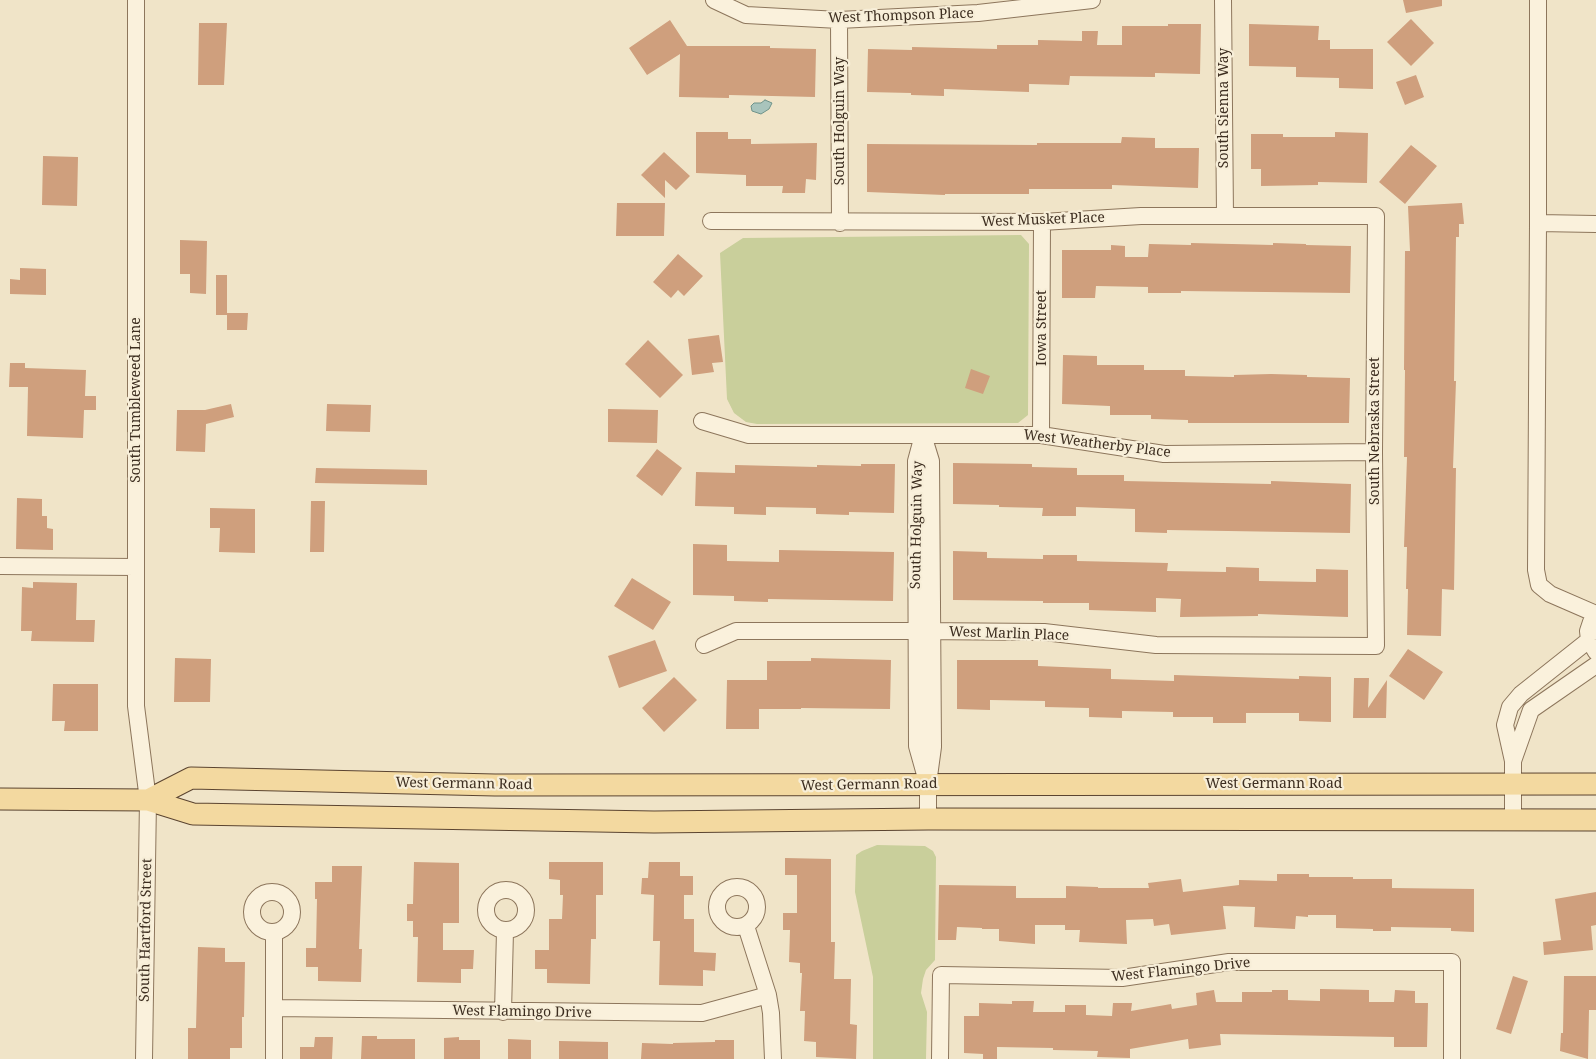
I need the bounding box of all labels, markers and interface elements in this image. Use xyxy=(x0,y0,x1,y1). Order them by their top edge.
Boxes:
street label: West Thompson Place xyxy=(828,5,974,27)
street label: South Sienna Way xyxy=(1216,48,1232,168)
street label: South Holguin Way xyxy=(832,57,848,185)
street label: West Musket Place xyxy=(981,209,1105,231)
street label: Iowa Street xyxy=(1034,290,1050,366)
street label: South Tumbleweed Lane xyxy=(128,317,144,483)
street label: South Nebraska Street xyxy=(1367,357,1383,505)
street label: West Weatherby Place xyxy=(1022,427,1172,461)
street label: South Holguin Way xyxy=(907,461,927,589)
street label: West Marlin Place xyxy=(949,624,1069,644)
street label: West Germann Road xyxy=(395,774,533,794)
street label: West Germann Road xyxy=(800,775,938,795)
street label: West Germann Road xyxy=(1206,776,1342,792)
street label: South Hartford Street xyxy=(136,858,156,1002)
street label: West Flamingo Drive xyxy=(1111,954,1251,986)
street label: West Flamingo Drive xyxy=(452,1002,592,1022)

